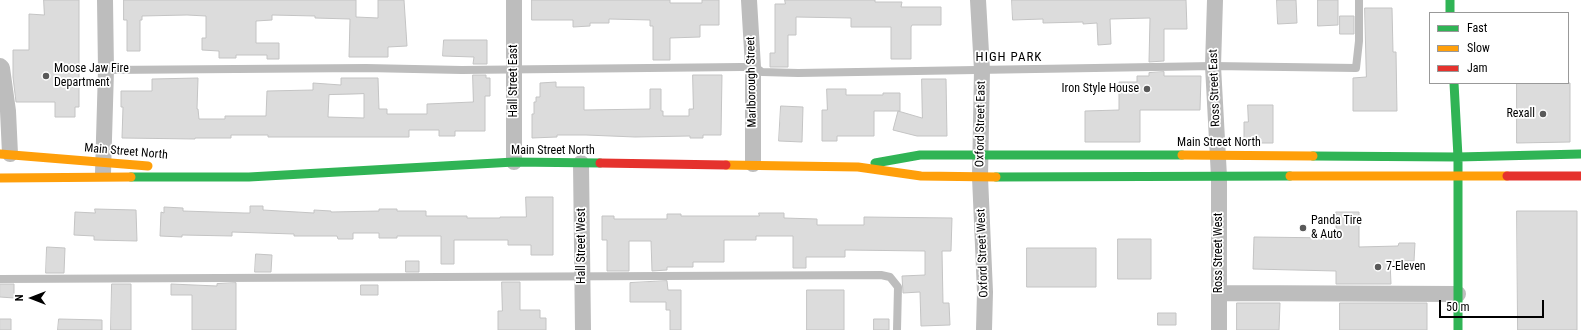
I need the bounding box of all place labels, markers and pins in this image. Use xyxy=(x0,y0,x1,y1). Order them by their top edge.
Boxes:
place label: Moose Jaw Fire Department xyxy=(54,62,129,90)
marker: Moose Jaw Fire Department xyxy=(41,71,51,81)
place label: Iron Style House xyxy=(1062,82,1139,96)
marker: Iron Style House xyxy=(1142,84,1152,94)
place label: Rexall xyxy=(1506,107,1535,121)
marker: Rexall xyxy=(1538,109,1548,119)
place label: Panda Tire & Auto xyxy=(1311,214,1362,242)
marker: Panda Tire & Auto xyxy=(1298,223,1308,233)
place label: 7-Eleven xyxy=(1386,260,1426,274)
marker: 7-Eleven xyxy=(1373,262,1383,272)

